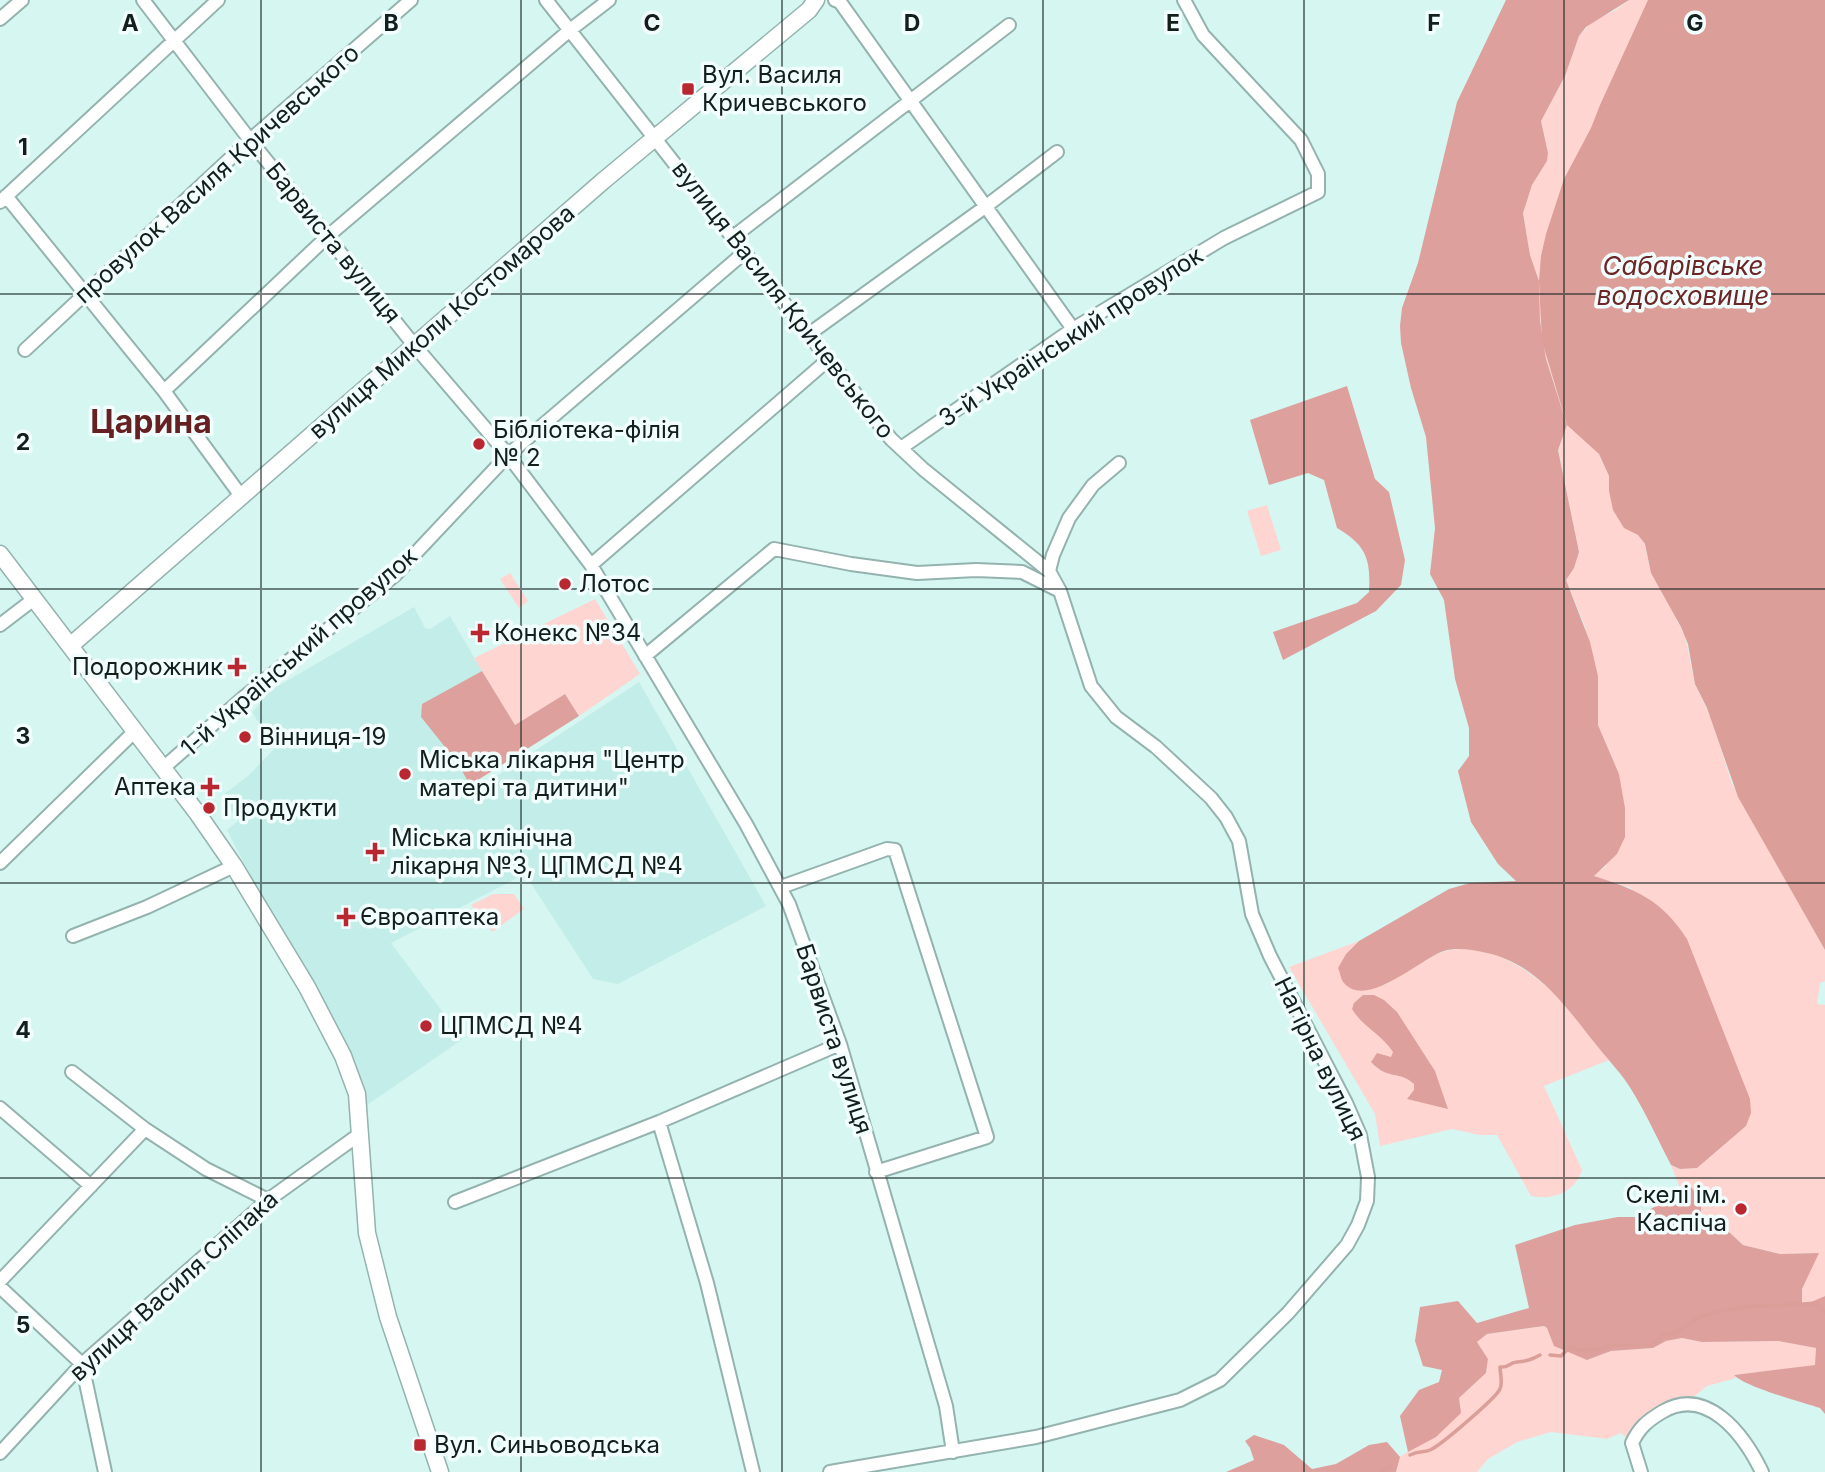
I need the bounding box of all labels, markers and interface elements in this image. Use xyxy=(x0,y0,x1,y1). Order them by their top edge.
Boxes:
text: A xyxy=(121,9,139,37)
text: B xyxy=(383,9,399,37)
text: C xyxy=(643,9,661,37)
text: D xyxy=(904,9,920,37)
text: E xyxy=(1166,9,1180,37)
text: F xyxy=(1427,9,1441,37)
text: G xyxy=(1686,9,1704,37)
street label: провулок Василя Кричевського xyxy=(68,38,365,309)
place label: Вул. Василя Кричевського xyxy=(702,60,867,117)
marker: Вул. Василя Кричевського xyxy=(680,81,696,97)
text: 1 xyxy=(18,133,28,161)
street label: вулиця Василя Кричевського xyxy=(666,155,901,444)
street label: Барвиста вулиця xyxy=(260,157,407,329)
street label: вулиця Миколи Костомарова xyxy=(303,198,580,445)
street label: 3-й Український провулок xyxy=(933,240,1208,433)
water label: Сабарівське водосховище xyxy=(1597,250,1769,311)
district label: Царина xyxy=(90,402,212,441)
place label: Бібліотека-філія № 2 xyxy=(493,415,680,472)
text: 2 xyxy=(16,428,30,456)
marker: Бібліотека-філія № 2 xyxy=(471,436,487,452)
street label: 1-й Український провулок xyxy=(175,541,423,762)
place label: Лотос xyxy=(579,569,650,598)
marker: Лотос xyxy=(557,576,573,592)
place label: Конекс №34 xyxy=(494,618,641,647)
marker: Конекс №34 xyxy=(472,625,488,641)
place label: Подорожник xyxy=(72,652,223,681)
marker: Подорожник xyxy=(229,659,245,675)
text: 3 xyxy=(16,722,30,750)
place label: Вінниця-19 xyxy=(259,722,386,751)
marker: Вінниця-19 xyxy=(237,729,253,745)
place label: Міська лікарня "Центр матері та дитини" xyxy=(419,745,685,802)
marker: Міська лікарня "Центр матері та дитини" xyxy=(397,766,413,782)
place label: Аптека xyxy=(114,772,196,801)
marker: Аптека xyxy=(202,779,218,795)
place label: Продукти xyxy=(223,793,337,822)
marker: Продукти xyxy=(201,800,217,816)
place label: Міська клінічна лікарня №3, ЦПМСД №4 xyxy=(391,823,683,880)
marker: Міська клінічна лікарня №3, ЦПМСД №4 xyxy=(365,842,385,862)
place label: Євроаптека xyxy=(360,902,499,931)
marker: Євроаптека xyxy=(338,909,354,925)
street label: Барвиста вулиця xyxy=(790,940,879,1138)
street label: Нагірна вулиця xyxy=(1268,972,1373,1145)
place label: ЦПМСД №4 xyxy=(440,1011,582,1040)
text: 4 xyxy=(15,1016,31,1044)
marker: ЦПМСД №4 xyxy=(418,1018,434,1034)
place label: Скелі ім. Каспіча xyxy=(1625,1180,1727,1237)
street label: вулиця Василя Сліпака xyxy=(63,1184,284,1387)
marker: Скелі ім. Каспіча xyxy=(1733,1201,1749,1217)
text: 5 xyxy=(16,1311,30,1339)
place label: Вул. Синьоводська xyxy=(434,1430,660,1459)
marker: Вул. Синьоводська xyxy=(412,1437,428,1453)

